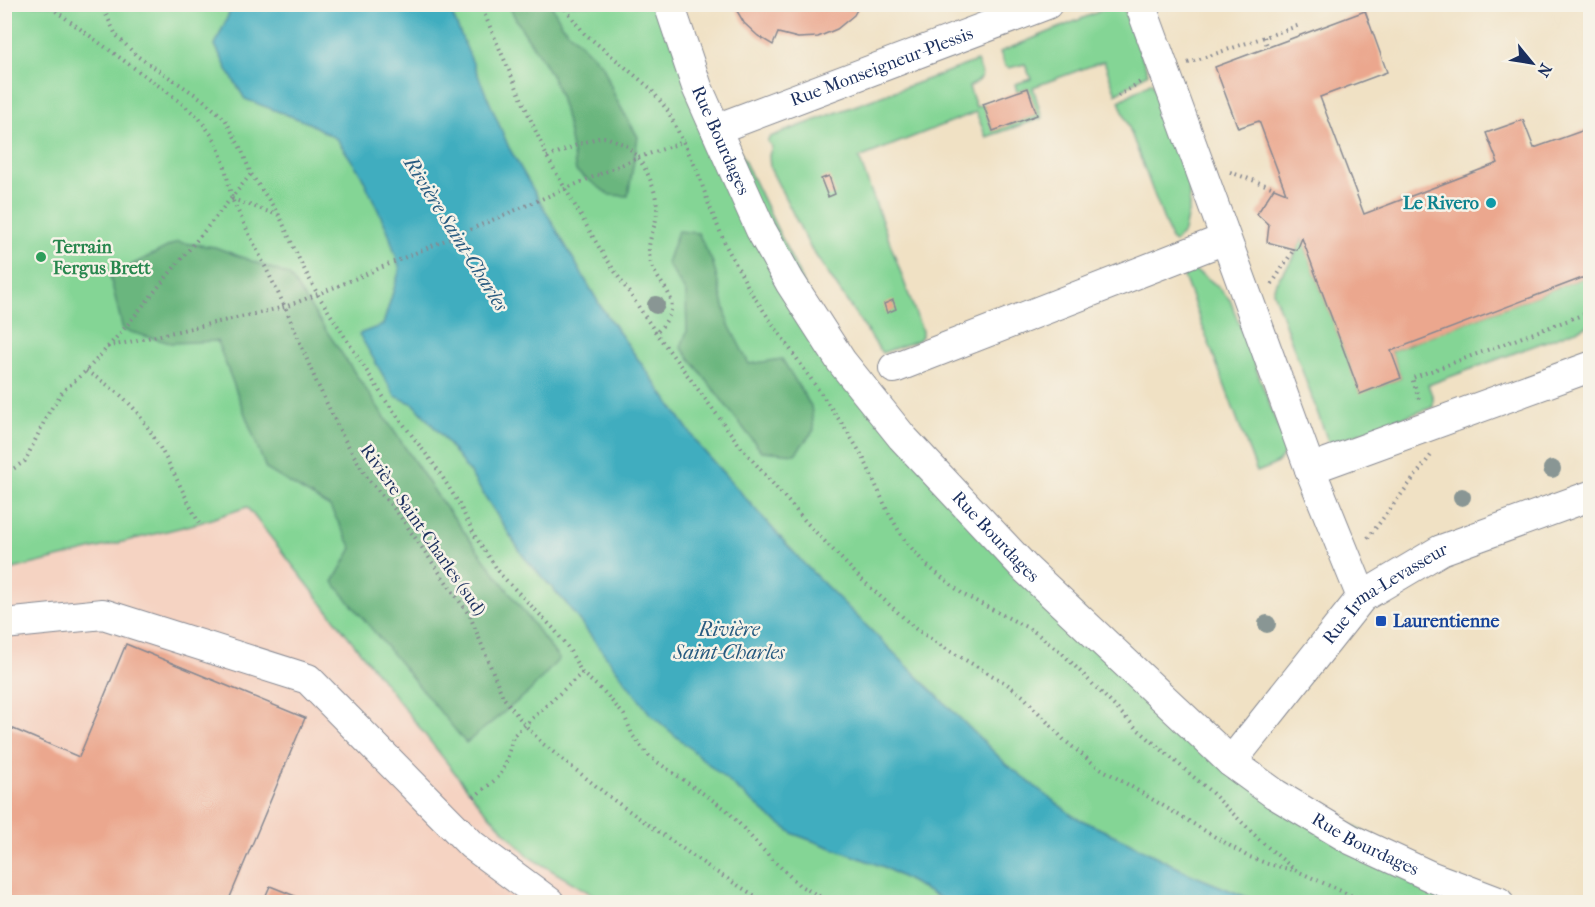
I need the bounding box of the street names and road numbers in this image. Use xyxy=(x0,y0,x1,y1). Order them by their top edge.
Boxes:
street label: Rue Monseigneur-Plessis xyxy=(787,22,976,110)
street label: Rue Bourdages xyxy=(687,82,755,198)
street label: Rivière Saint-Charles (sud) xyxy=(356,440,490,620)
street label: Rue Bourdages xyxy=(948,487,1044,587)
street label: Rue Irma-Levasseur xyxy=(1318,538,1451,648)
street label: Rue Bourdages xyxy=(1308,808,1423,880)

